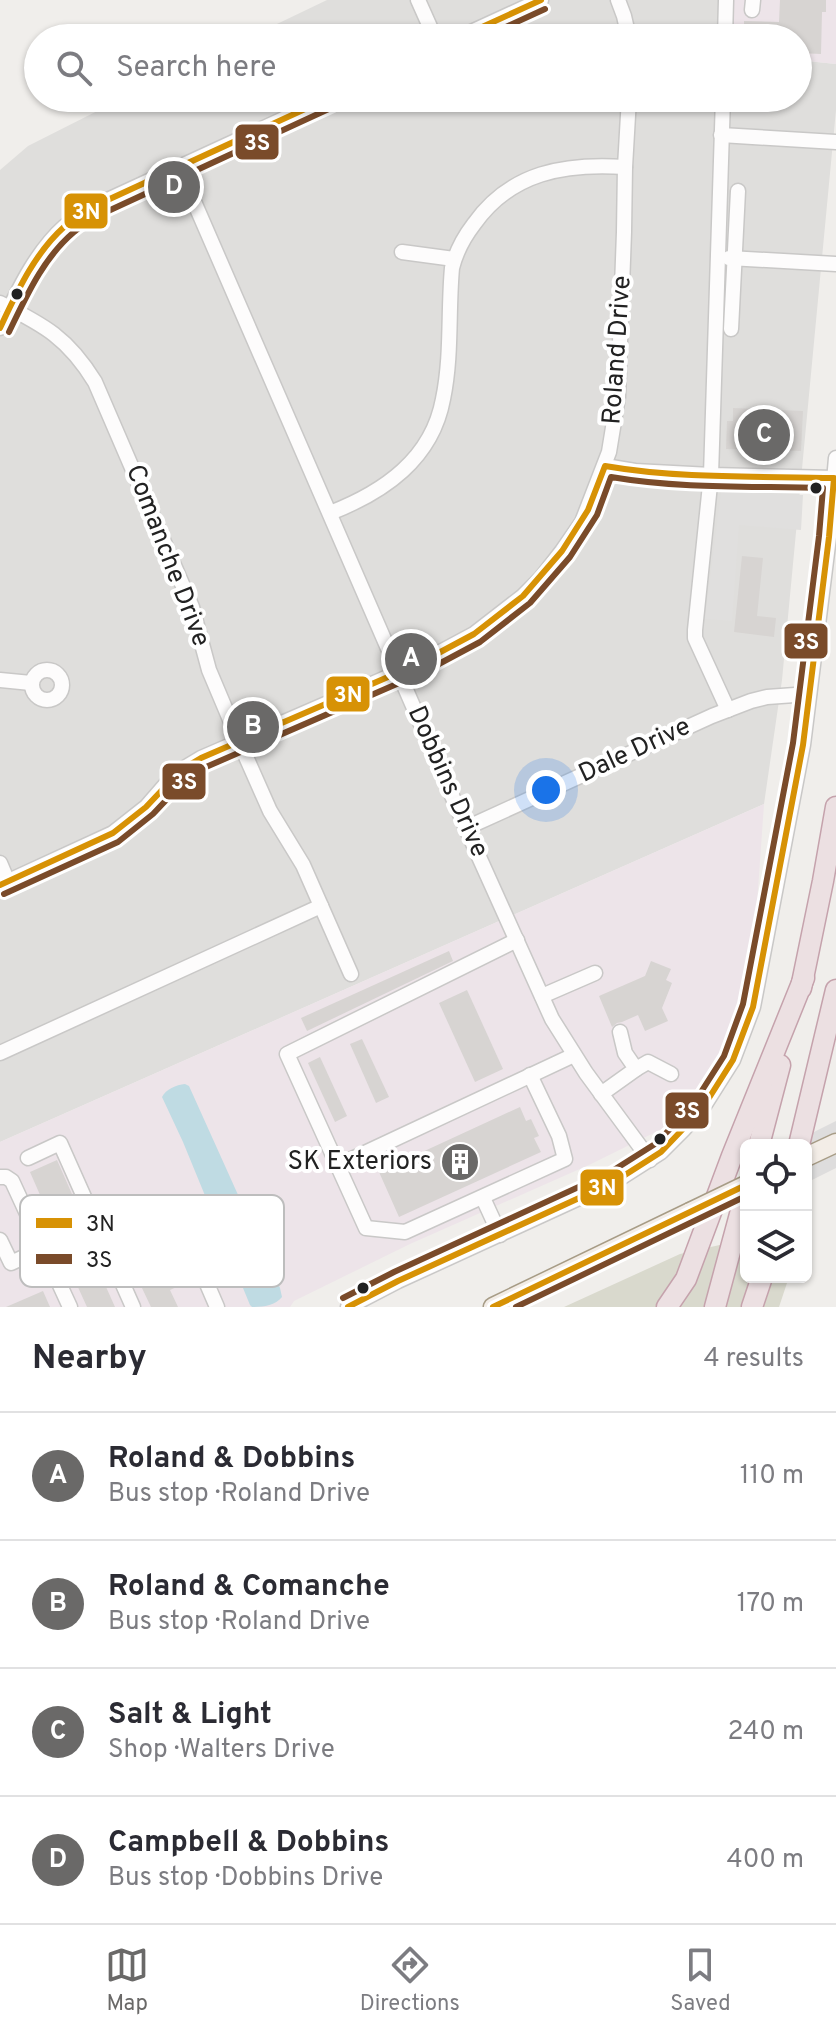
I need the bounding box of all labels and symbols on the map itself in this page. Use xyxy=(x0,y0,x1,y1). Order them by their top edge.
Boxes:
line badge: 3S xyxy=(234,123,280,161)
text: 3S xyxy=(244,131,270,158)
pin: D xyxy=(148,157,200,217)
line badge: 3N xyxy=(63,192,109,230)
text: 3N xyxy=(72,200,100,227)
street label: Roland Drive xyxy=(596,274,640,426)
unlabelled marker xyxy=(9,286,25,302)
pin: C xyxy=(738,405,790,465)
street label: Comanche Drive xyxy=(117,460,217,652)
unlabelled marker xyxy=(808,480,824,496)
line badge: 3S xyxy=(783,622,829,660)
pin: A xyxy=(385,629,437,689)
text: 3S xyxy=(793,630,819,657)
line badge: 3N xyxy=(325,675,371,713)
text: 3N xyxy=(334,683,362,710)
pin: B xyxy=(227,697,279,757)
street label: Dobbins Drive xyxy=(399,701,495,863)
street label: Dale Drive xyxy=(574,711,696,791)
line badge: 3S xyxy=(161,762,207,801)
text: 3S xyxy=(171,770,197,797)
your location xyxy=(526,770,566,810)
line badge: 3S xyxy=(664,1091,710,1130)
text: 3S xyxy=(674,1099,700,1126)
unlabelled marker xyxy=(652,1131,668,1147)
building icon: SK Exteriors xyxy=(439,1141,481,1183)
place label: SK Exteriors xyxy=(288,1146,432,1179)
line badge: 3N xyxy=(579,1168,625,1207)
text: 3N xyxy=(588,1176,616,1203)
legend xyxy=(20,1195,284,1287)
text: 3N xyxy=(86,1212,115,1239)
text: 3S xyxy=(86,1248,112,1275)
unlabelled marker xyxy=(355,1280,371,1296)

